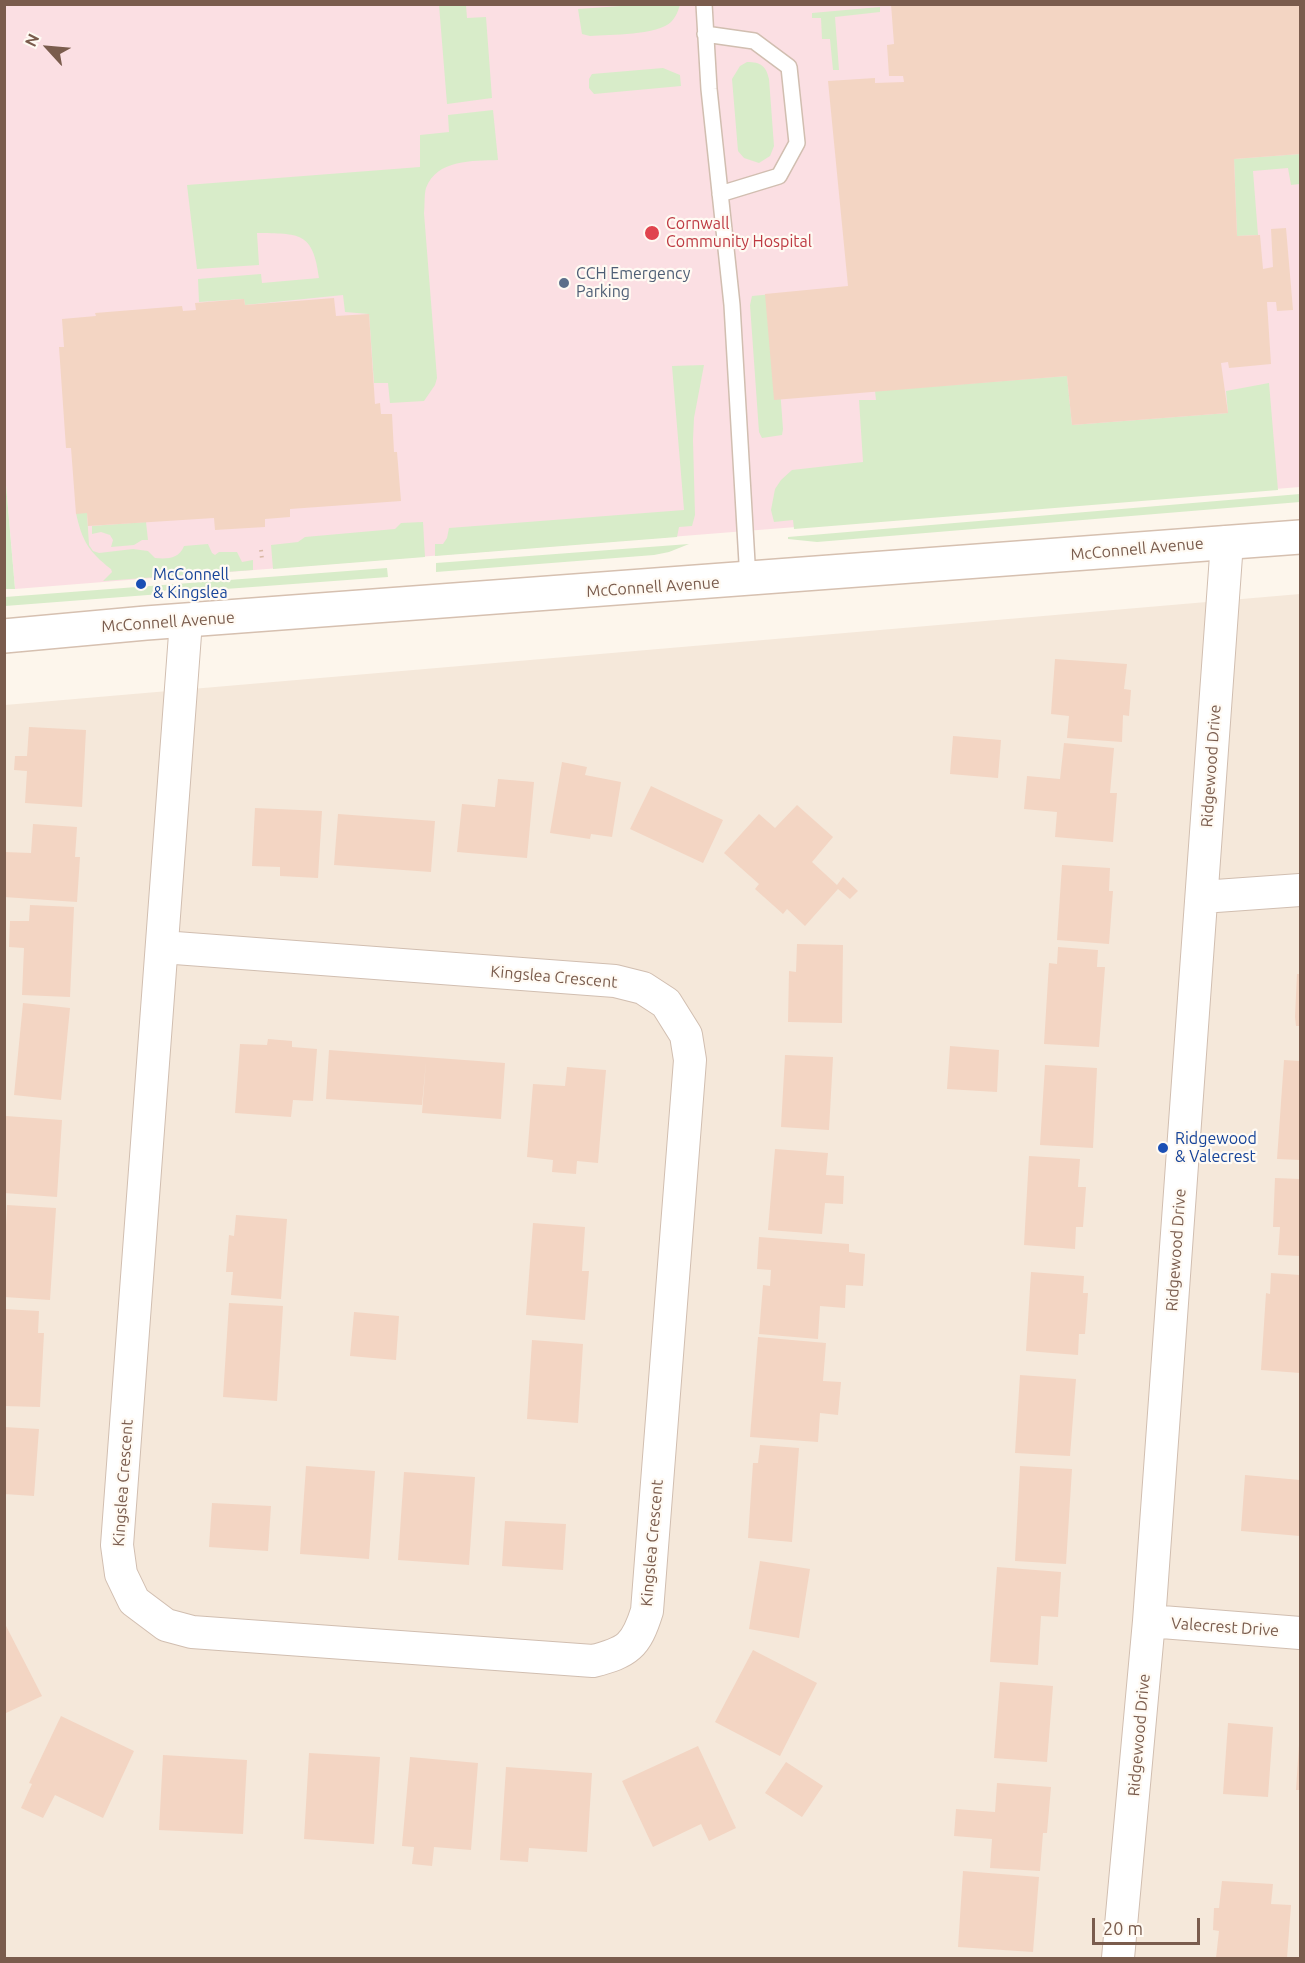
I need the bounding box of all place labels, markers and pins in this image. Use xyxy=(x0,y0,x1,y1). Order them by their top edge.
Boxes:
place label: Cornwall Community Hospital xyxy=(666,214,812,252)
marker: Cornwall Community Hospital xyxy=(643,224,661,242)
place label: CCH Emergency Parking xyxy=(576,264,690,302)
marker: CCH Emergency Parking xyxy=(557,276,571,290)
place label: McConnell & Kingslea xyxy=(153,565,229,603)
marker: McConnell & Kingslea xyxy=(134,577,148,591)
place label: Ridgewood & Valecrest xyxy=(1175,1129,1257,1167)
marker: Ridgewood & Valecrest xyxy=(1156,1141,1170,1155)

